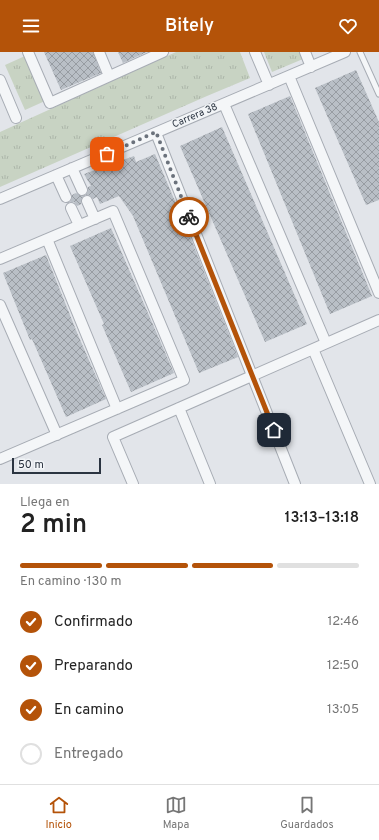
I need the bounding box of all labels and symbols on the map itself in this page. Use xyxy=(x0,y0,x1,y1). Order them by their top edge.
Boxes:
street label: Carrera 38 xyxy=(170,101,220,131)
pin xyxy=(90,137,124,171)
courier xyxy=(169,197,209,237)
pin xyxy=(257,413,291,447)
scale bar xyxy=(12,456,101,475)

